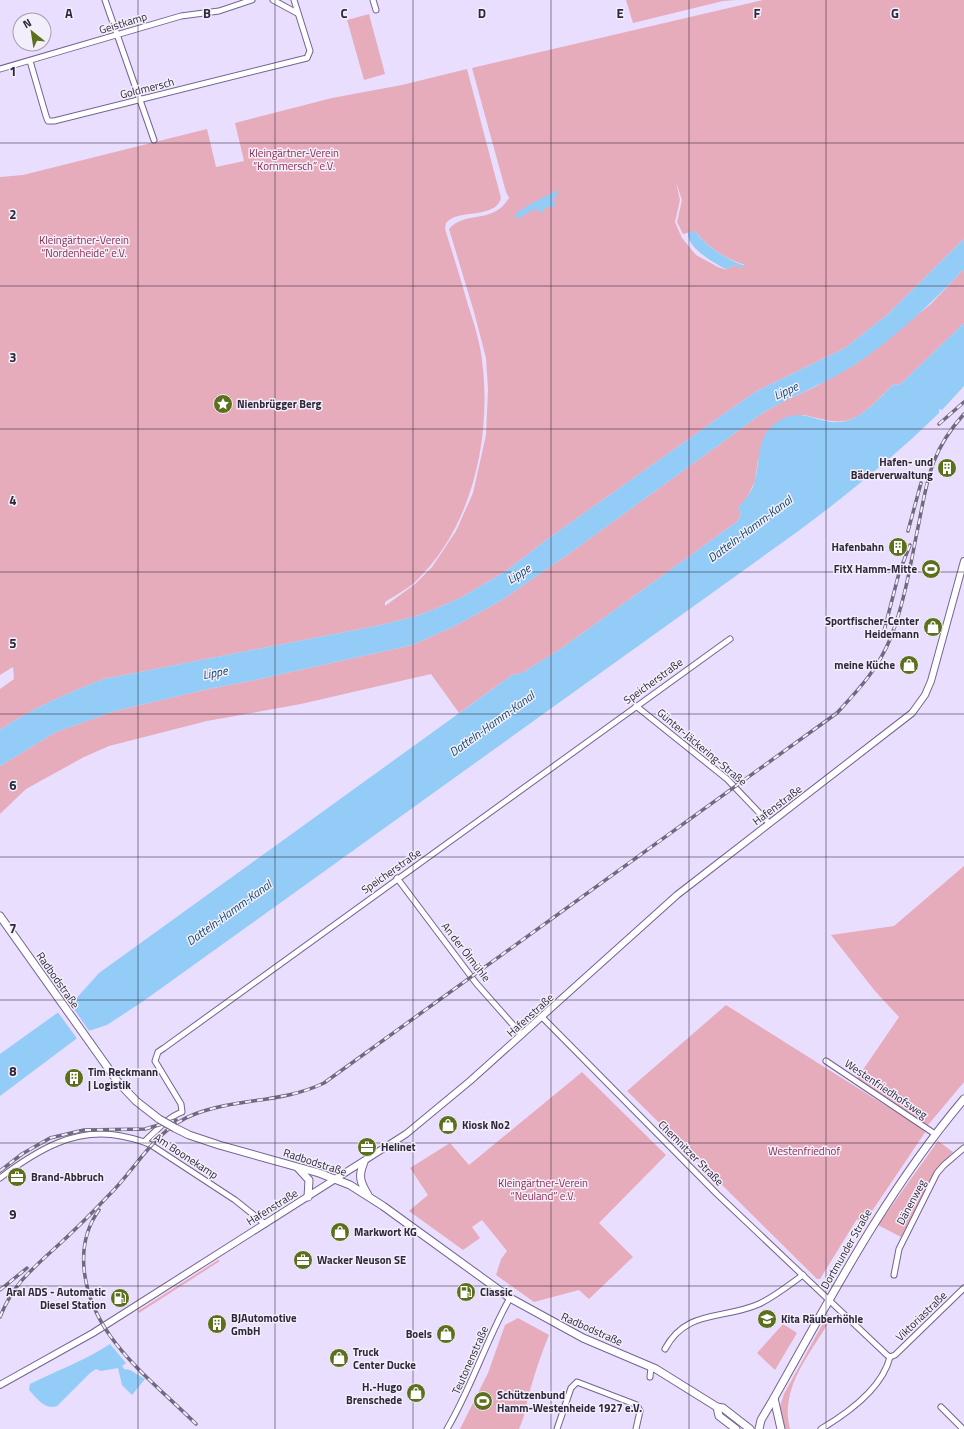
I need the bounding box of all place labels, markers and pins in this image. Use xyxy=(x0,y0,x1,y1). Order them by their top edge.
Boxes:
place icon: Nienbrügger Berg xyxy=(212,393,234,415)
place label: Nienbrügger Berg xyxy=(237,396,322,412)
place label: Hafen- und Bäderverwaltung xyxy=(851,454,933,483)
building icon: Hafen- und Bäderverwaltung xyxy=(936,457,958,479)
building icon: Hafenbahn xyxy=(887,536,909,558)
place label: Hafenbahn xyxy=(832,539,884,555)
sports icon: FitX Hamm-Mitte xyxy=(920,558,942,580)
place label: FitX Hamm-Mitte xyxy=(834,561,917,577)
place label: Sportfischer-Center Heidemann xyxy=(825,613,919,642)
shop icon: Sportfischer-Center Heidemann xyxy=(922,616,944,638)
shop icon: meine Küche xyxy=(898,654,920,676)
place label: meine Küche xyxy=(834,657,895,673)
place label: Tim Reckmann | Logistik xyxy=(88,1064,158,1093)
building icon: Tim Reckmann | Logistik xyxy=(63,1067,85,1089)
shop icon: Kiosk No2 xyxy=(437,1114,459,1136)
place label: Kiosk No2 xyxy=(462,1117,510,1133)
office icon: Helinet xyxy=(356,1136,378,1158)
place label: Helinet xyxy=(381,1139,416,1155)
office icon: Brand-Abbruch xyxy=(6,1166,28,1188)
place label: Brand-Abbruch xyxy=(31,1169,104,1185)
shop icon: Markwort KG xyxy=(329,1221,351,1243)
place label: Markwort KG xyxy=(354,1224,417,1240)
office icon: Wacker Neuson SE xyxy=(292,1249,314,1271)
place label: Wacker Neuson SE xyxy=(317,1252,406,1268)
fuel station icon: Classic xyxy=(455,1281,477,1303)
place label: Aral ADS - Automatic Diesel Station xyxy=(6,1284,106,1313)
place label: Classic xyxy=(480,1284,513,1300)
fuel station icon: Aral ADS - Automatic Diesel Station xyxy=(109,1287,131,1309)
school or university icon: Kita Räuberhöhle xyxy=(756,1308,778,1330)
place label: BJAutomotive GmbH xyxy=(231,1310,297,1339)
place label: Kita Räuberhöhle xyxy=(781,1311,864,1327)
building icon: BJAutomotive GmbH xyxy=(206,1313,228,1335)
shop icon: Boels xyxy=(435,1323,457,1345)
place label: Boels xyxy=(406,1326,432,1342)
place label: Truck Center Ducke xyxy=(353,1344,416,1373)
shop icon: Truck Center Ducke xyxy=(328,1347,350,1369)
place label: H.-Hugo Brenschede xyxy=(346,1379,402,1408)
shop icon: H.-Hugo Brenschede xyxy=(405,1382,427,1404)
place label: Schützenbund Hamm-Westenheide 1927 e.V. xyxy=(497,1387,642,1416)
sports icon: Schützenbund Hamm-Westenheide 1927 e.V. xyxy=(472,1390,494,1412)

